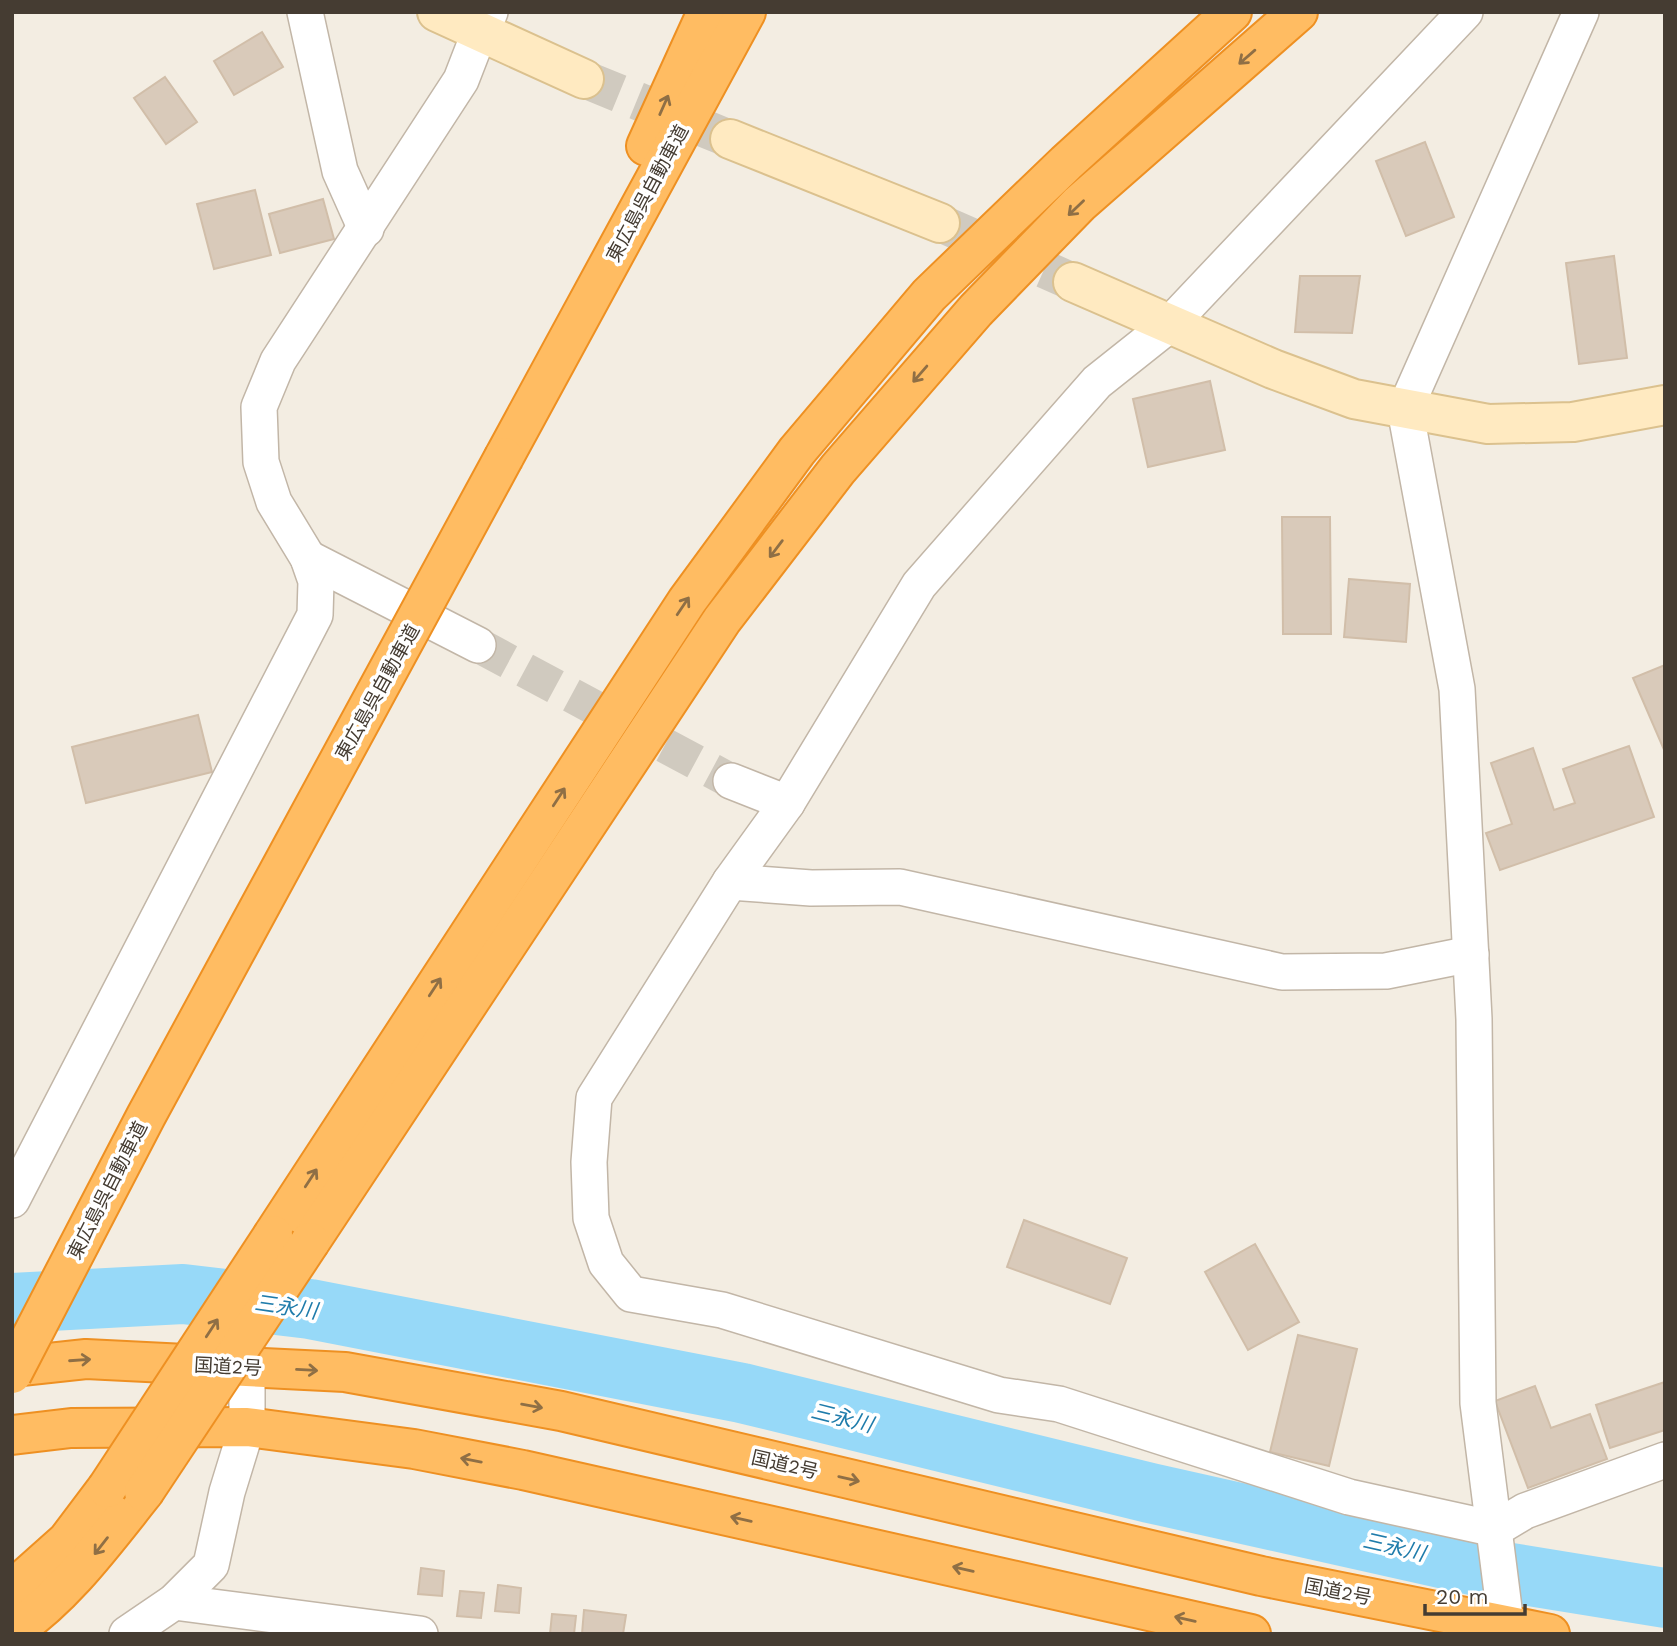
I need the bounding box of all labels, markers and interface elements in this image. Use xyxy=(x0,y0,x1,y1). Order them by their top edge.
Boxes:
one-way arrow xyxy=(1238,49,1256,65)
one-way arrow xyxy=(658,95,671,116)
street label: 東広島呉自動車道 xyxy=(602,121,693,266)
one-way arrow xyxy=(1068,199,1085,216)
one-way arrow xyxy=(913,364,929,382)
one-way arrow xyxy=(769,540,784,558)
one-way arrow xyxy=(676,597,690,616)
street label: 東広島呉自動車道 xyxy=(331,620,424,764)
one-way arrow xyxy=(552,788,566,807)
one-way arrow xyxy=(428,978,442,998)
street label: 東広島呉自動車道 xyxy=(63,1117,152,1263)
one-way arrow xyxy=(303,1169,318,1188)
water label: 三永川 xyxy=(253,1290,321,1324)
one-way arrow xyxy=(205,1319,220,1338)
street label: 国道2号 xyxy=(193,1353,263,1380)
one-way arrow xyxy=(68,1354,91,1367)
one-way arrow xyxy=(296,1364,319,1377)
water label: 三永川 xyxy=(809,1398,878,1438)
one-way arrow xyxy=(520,1399,543,1413)
street label: 国道2号 xyxy=(749,1446,821,1483)
one-way arrow xyxy=(460,1452,483,1466)
one-way arrow xyxy=(837,1472,860,1486)
one-way arrow xyxy=(730,1512,753,1525)
water label: 三永川 xyxy=(1361,1527,1430,1566)
one-way arrow xyxy=(94,1536,109,1554)
one-way arrow xyxy=(952,1561,975,1575)
scale bar xyxy=(1425,1572,1525,1616)
street label: 国道2号 xyxy=(1302,1574,1374,1609)
text: 20 m xyxy=(1436,1584,1488,1609)
one-way arrow xyxy=(1174,1611,1197,1625)

